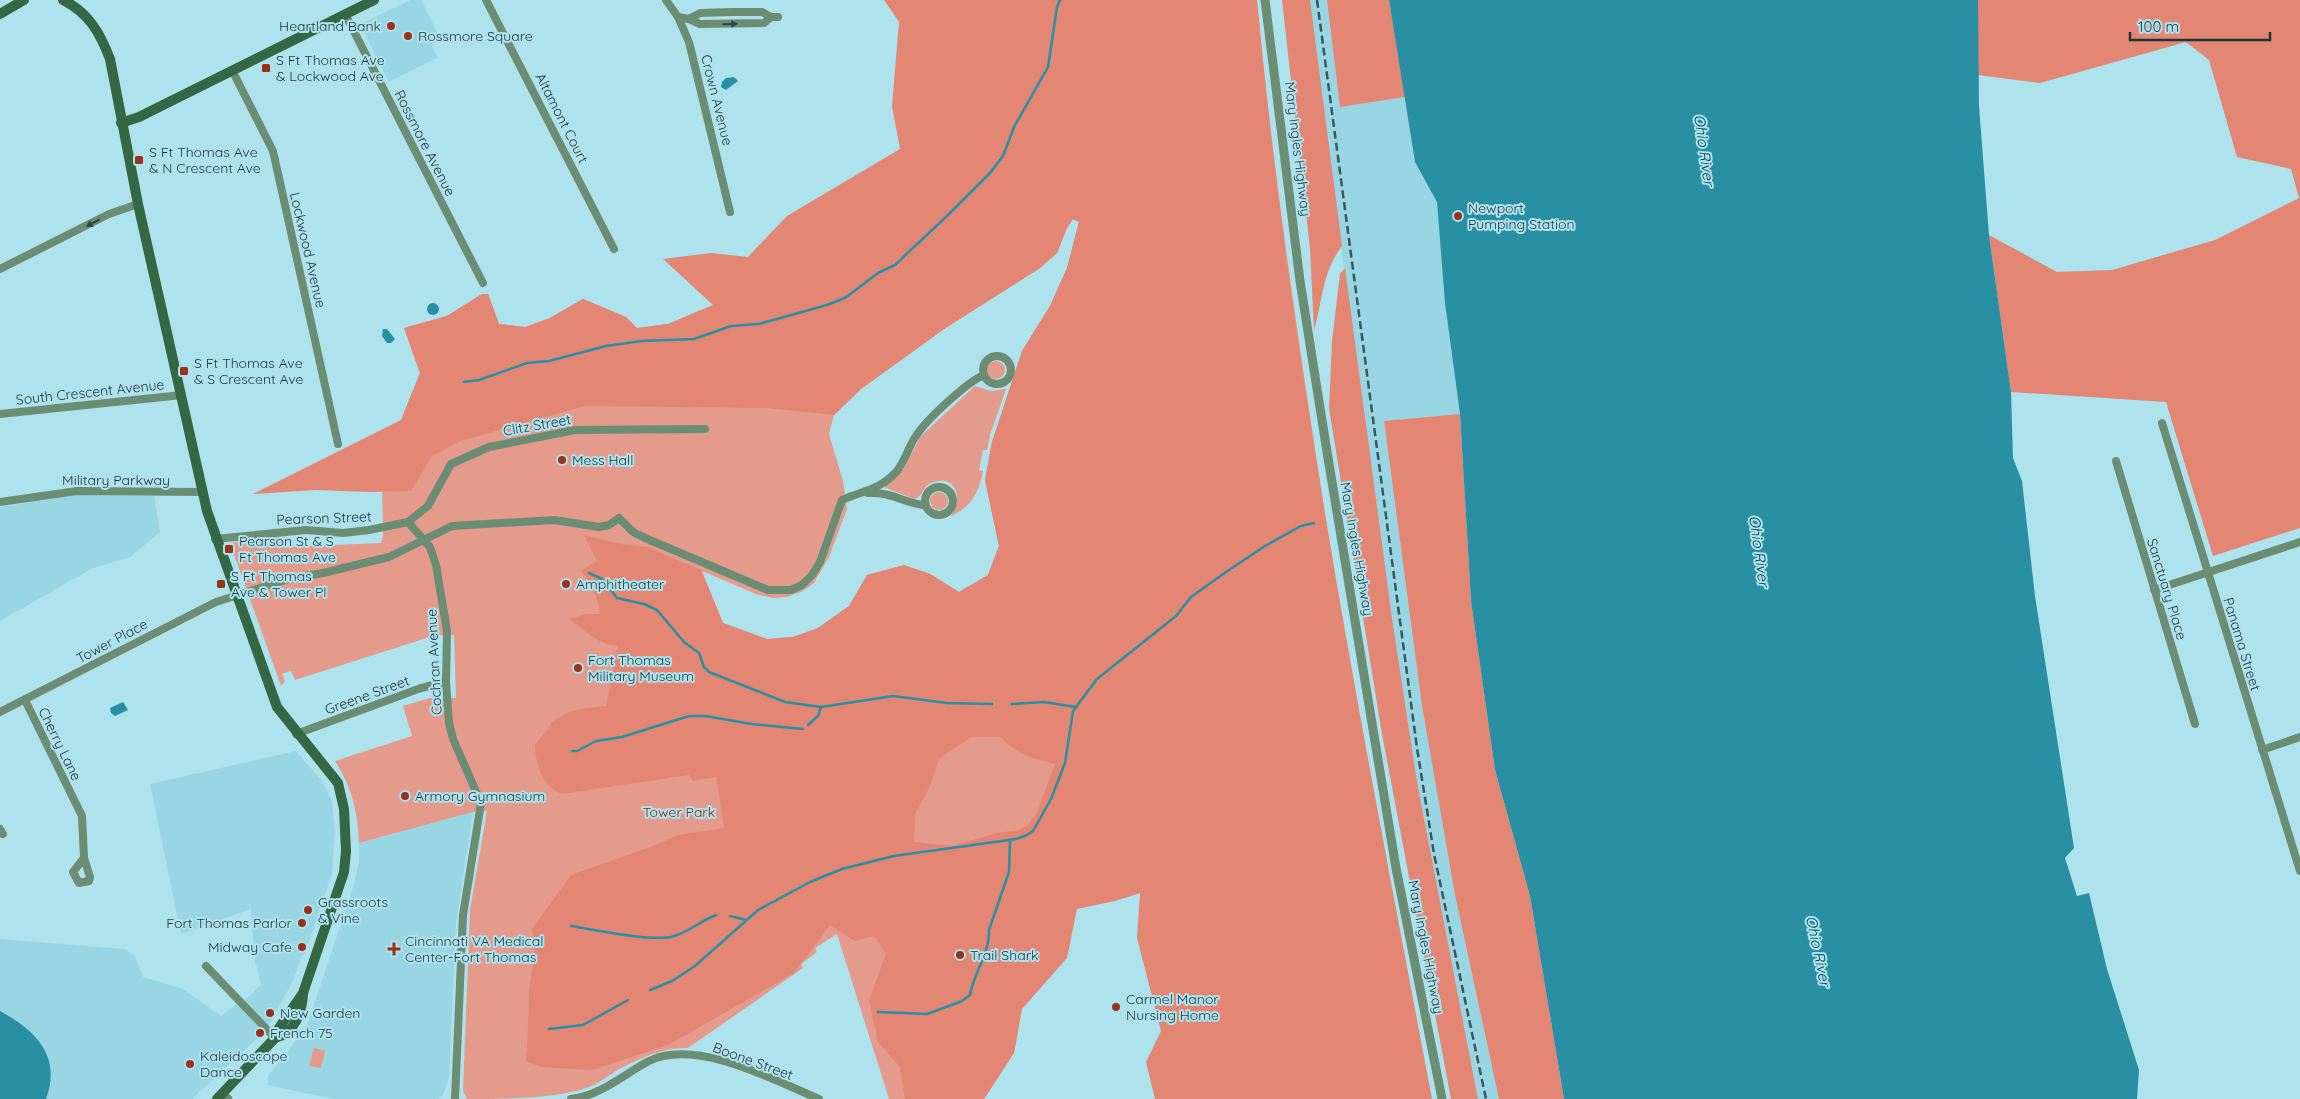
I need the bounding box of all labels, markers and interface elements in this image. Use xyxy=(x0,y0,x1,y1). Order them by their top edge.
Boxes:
scale bar xyxy=(2130,10,2270,42)
place label: Heartland Bank xyxy=(279,17,381,35)
text: 100 m xyxy=(2138,17,2179,36)
one-way arrow xyxy=(723,19,739,27)
marker: Heartland Bank xyxy=(385,20,397,32)
place label: Rossmore Square xyxy=(418,27,533,45)
marker: Rossmore Square xyxy=(402,30,414,42)
place label: S Ft Thomas Ave & Lockwood Ave xyxy=(276,51,385,85)
street label: Crown Avenue xyxy=(697,53,737,147)
marker: S Ft Thomas Ave & Lockwood Ave xyxy=(260,62,272,74)
street label: Altamont Court xyxy=(531,70,593,166)
street label: Mary Ingles Highway xyxy=(1281,81,1315,217)
street label: Rossmore Avenue xyxy=(390,87,460,199)
water label: Ohio River xyxy=(1690,113,1719,189)
place label: S Ft Thomas Ave & N Crescent Ave xyxy=(149,143,261,177)
marker: S Ft Thomas Ave & N Crescent Ave xyxy=(133,154,145,166)
street label: Lockwood Avenue xyxy=(286,190,330,310)
place label: Newport Pumping Station xyxy=(1468,199,1575,233)
marker: Newport Pumping Station xyxy=(1452,210,1464,222)
one-way arrow xyxy=(86,218,100,227)
place label: S Ft Thomas Ave & S Crescent Ave xyxy=(194,354,304,388)
marker: S Ft Thomas Ave & S Crescent Ave xyxy=(178,365,190,377)
street label: South Crescent Avenue xyxy=(15,375,165,409)
street label: Clitz Street xyxy=(502,410,573,440)
place label: Mess Hall xyxy=(572,451,633,469)
marker: Mess Hall xyxy=(556,454,568,466)
street label: Military Parkway xyxy=(62,471,170,489)
street label: Mary Ingles Highway xyxy=(1336,481,1378,617)
street label: Pearson Street xyxy=(276,507,372,529)
water label: Ohio River xyxy=(1745,514,1774,590)
place label: Pearson St & S Ft Thomas Ave xyxy=(239,532,336,566)
street label: Sanctuary Place xyxy=(2143,536,2191,642)
marker: Pearson St & S Ft Thomas Ave xyxy=(223,543,235,555)
place label: S Ft Thomas Ave & Tower Pl xyxy=(231,567,327,601)
place label: Amphitheater xyxy=(576,575,665,593)
marker: S Ft Thomas Ave & Tower Pl xyxy=(215,578,227,590)
marker: Amphitheater xyxy=(560,578,572,590)
street label: Panama Street xyxy=(2219,595,2265,693)
street label: Cochran Avenue xyxy=(422,608,446,716)
street label: Tower Place xyxy=(73,615,151,667)
place label: Fort Thomas Military Museum xyxy=(588,651,694,685)
marker: Fort Thomas Military Museum xyxy=(572,662,584,674)
street label: Greene Street xyxy=(322,671,412,719)
street label: Cherry Lane xyxy=(34,704,86,784)
place label: Armory Gymnasium xyxy=(415,787,545,805)
marker: Armory Gymnasium xyxy=(399,790,411,802)
park label: Tower Park xyxy=(643,803,715,821)
street label: Mary Ingles Highway xyxy=(1404,879,1448,1015)
place label: Grassroots & Vine xyxy=(318,893,388,927)
marker: Grassroots & Vine xyxy=(302,904,314,916)
place label: Fort Thomas Parlor xyxy=(166,914,293,932)
water label: Ohio River xyxy=(1802,914,1836,990)
marker: Fort Thomas Parlor xyxy=(296,917,308,929)
place label: Cincinnati VA Medical Center-Fort Thomas xyxy=(405,932,543,966)
place label: Midway Cafe xyxy=(208,938,292,956)
marker: Midway Cafe xyxy=(296,941,308,953)
marker: Cincinnati VA Medical Center-Fort Thomas xyxy=(387,942,401,956)
place label: Trail Shark xyxy=(970,946,1039,964)
marker: Trail Shark xyxy=(954,949,966,961)
place label: Carmel Manor Nursing Home xyxy=(1126,990,1219,1024)
marker: Carmel Manor Nursing Home xyxy=(1110,1001,1122,1013)
place label: New Garden xyxy=(280,1004,360,1022)
marker: New Garden xyxy=(264,1007,276,1019)
place label: French 75 xyxy=(270,1024,333,1042)
marker: French 75 xyxy=(254,1027,266,1039)
street label: Boone Street xyxy=(710,1038,796,1084)
place label: Kaleidoscope Dance xyxy=(200,1047,288,1081)
marker: Kaleidoscope Dance xyxy=(184,1058,196,1070)

